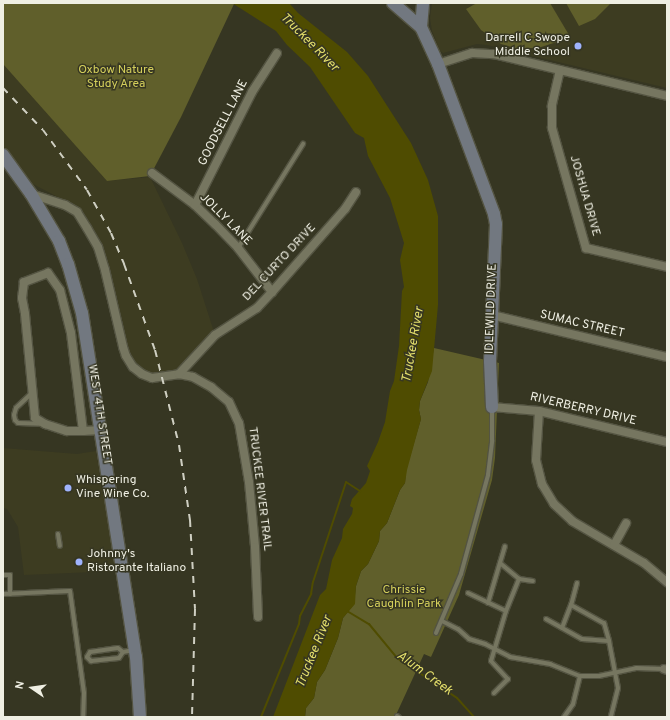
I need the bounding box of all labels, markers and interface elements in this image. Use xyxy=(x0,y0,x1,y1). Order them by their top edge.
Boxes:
water label: Truckee River xyxy=(276,10,342,76)
place label: Darrell C Swope Middle School xyxy=(485,32,570,60)
marker: Darrell C Swope Middle School xyxy=(573,41,583,51)
park label: Oxbow Nature Study Area xyxy=(78,64,154,92)
street label: GOODSELL LANE xyxy=(196,77,252,169)
street label: JOSHUA DRIVE xyxy=(566,154,602,238)
street label: JOLLY LANE xyxy=(196,191,254,249)
street label: DEL CURTO DRIVE xyxy=(240,221,320,305)
street label: IDLEWILD DRIVE xyxy=(483,264,501,354)
water label: Truckee River xyxy=(400,306,428,384)
street label: SUMAC STREET xyxy=(538,308,626,342)
street label: WEST 4TH STREET xyxy=(84,363,114,467)
street label: RIVERBERRY DRIVE xyxy=(528,391,638,429)
street label: TRUCKEE RIVER TRAIL xyxy=(244,426,274,552)
place label: Whispering Vine Wine Co. xyxy=(76,474,150,502)
marker: Whispering Vine Wine Co. xyxy=(63,483,73,493)
place label: Johnny's Ristorante Italiano xyxy=(87,548,186,576)
marker: Johnny's Ristorante Italiano xyxy=(74,557,84,567)
park label: Chrissie Caughlin Park xyxy=(367,584,441,612)
water label: Truckee River xyxy=(293,613,337,691)
water label: Alum Creek xyxy=(393,649,455,699)
north arrow xyxy=(12,668,52,708)
text: N xyxy=(13,680,28,691)

